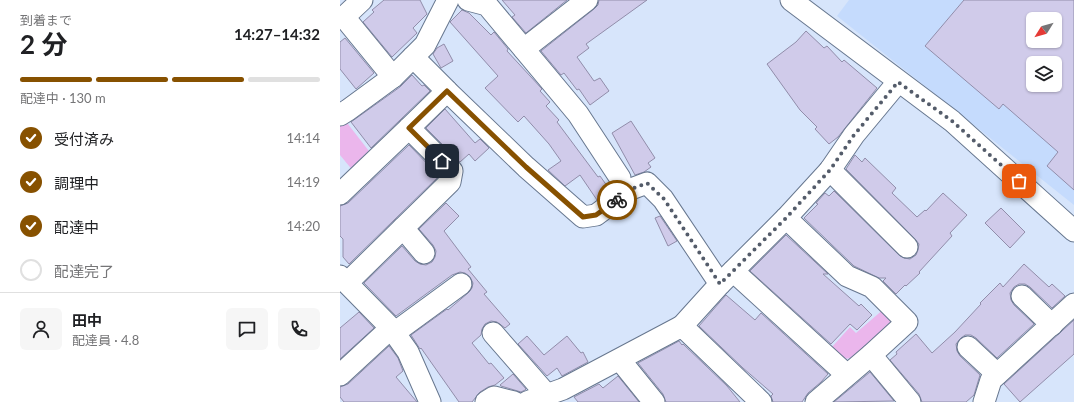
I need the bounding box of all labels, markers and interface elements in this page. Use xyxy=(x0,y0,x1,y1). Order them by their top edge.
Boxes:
text: 到着まで xyxy=(20,12,72,28)
north arrow xyxy=(1026,12,1062,48)
map controls xyxy=(1026,12,1062,92)
text: 14:27–14:32 xyxy=(234,25,320,43)
text: 2 分 xyxy=(20,28,67,60)
button: layers xyxy=(1026,56,1062,92)
text: 配達中 · 130 m xyxy=(20,90,106,106)
icon: check xyxy=(20,127,42,149)
text: 受付済み xyxy=(54,130,114,148)
text: 14:14 xyxy=(287,130,320,146)
pin xyxy=(425,144,459,178)
icon: home xyxy=(431,150,453,172)
pin xyxy=(1002,164,1036,198)
icon: bag xyxy=(1008,170,1030,192)
icon: check xyxy=(20,171,42,193)
text: 調理中 xyxy=(54,174,99,192)
text: 14:19 xyxy=(287,174,320,190)
courier xyxy=(597,180,637,220)
icon: bike xyxy=(606,189,628,211)
icon: check xyxy=(20,215,42,237)
text: 配達中 xyxy=(54,218,99,236)
text: 14:20 xyxy=(287,218,320,234)
text: 配達完了 xyxy=(54,262,114,280)
button: person xyxy=(20,308,62,350)
button: chat xyxy=(226,308,268,350)
button: phone xyxy=(278,308,320,350)
text: 田中 xyxy=(72,311,102,329)
text: 配達員 · 4.8 xyxy=(72,332,139,348)

